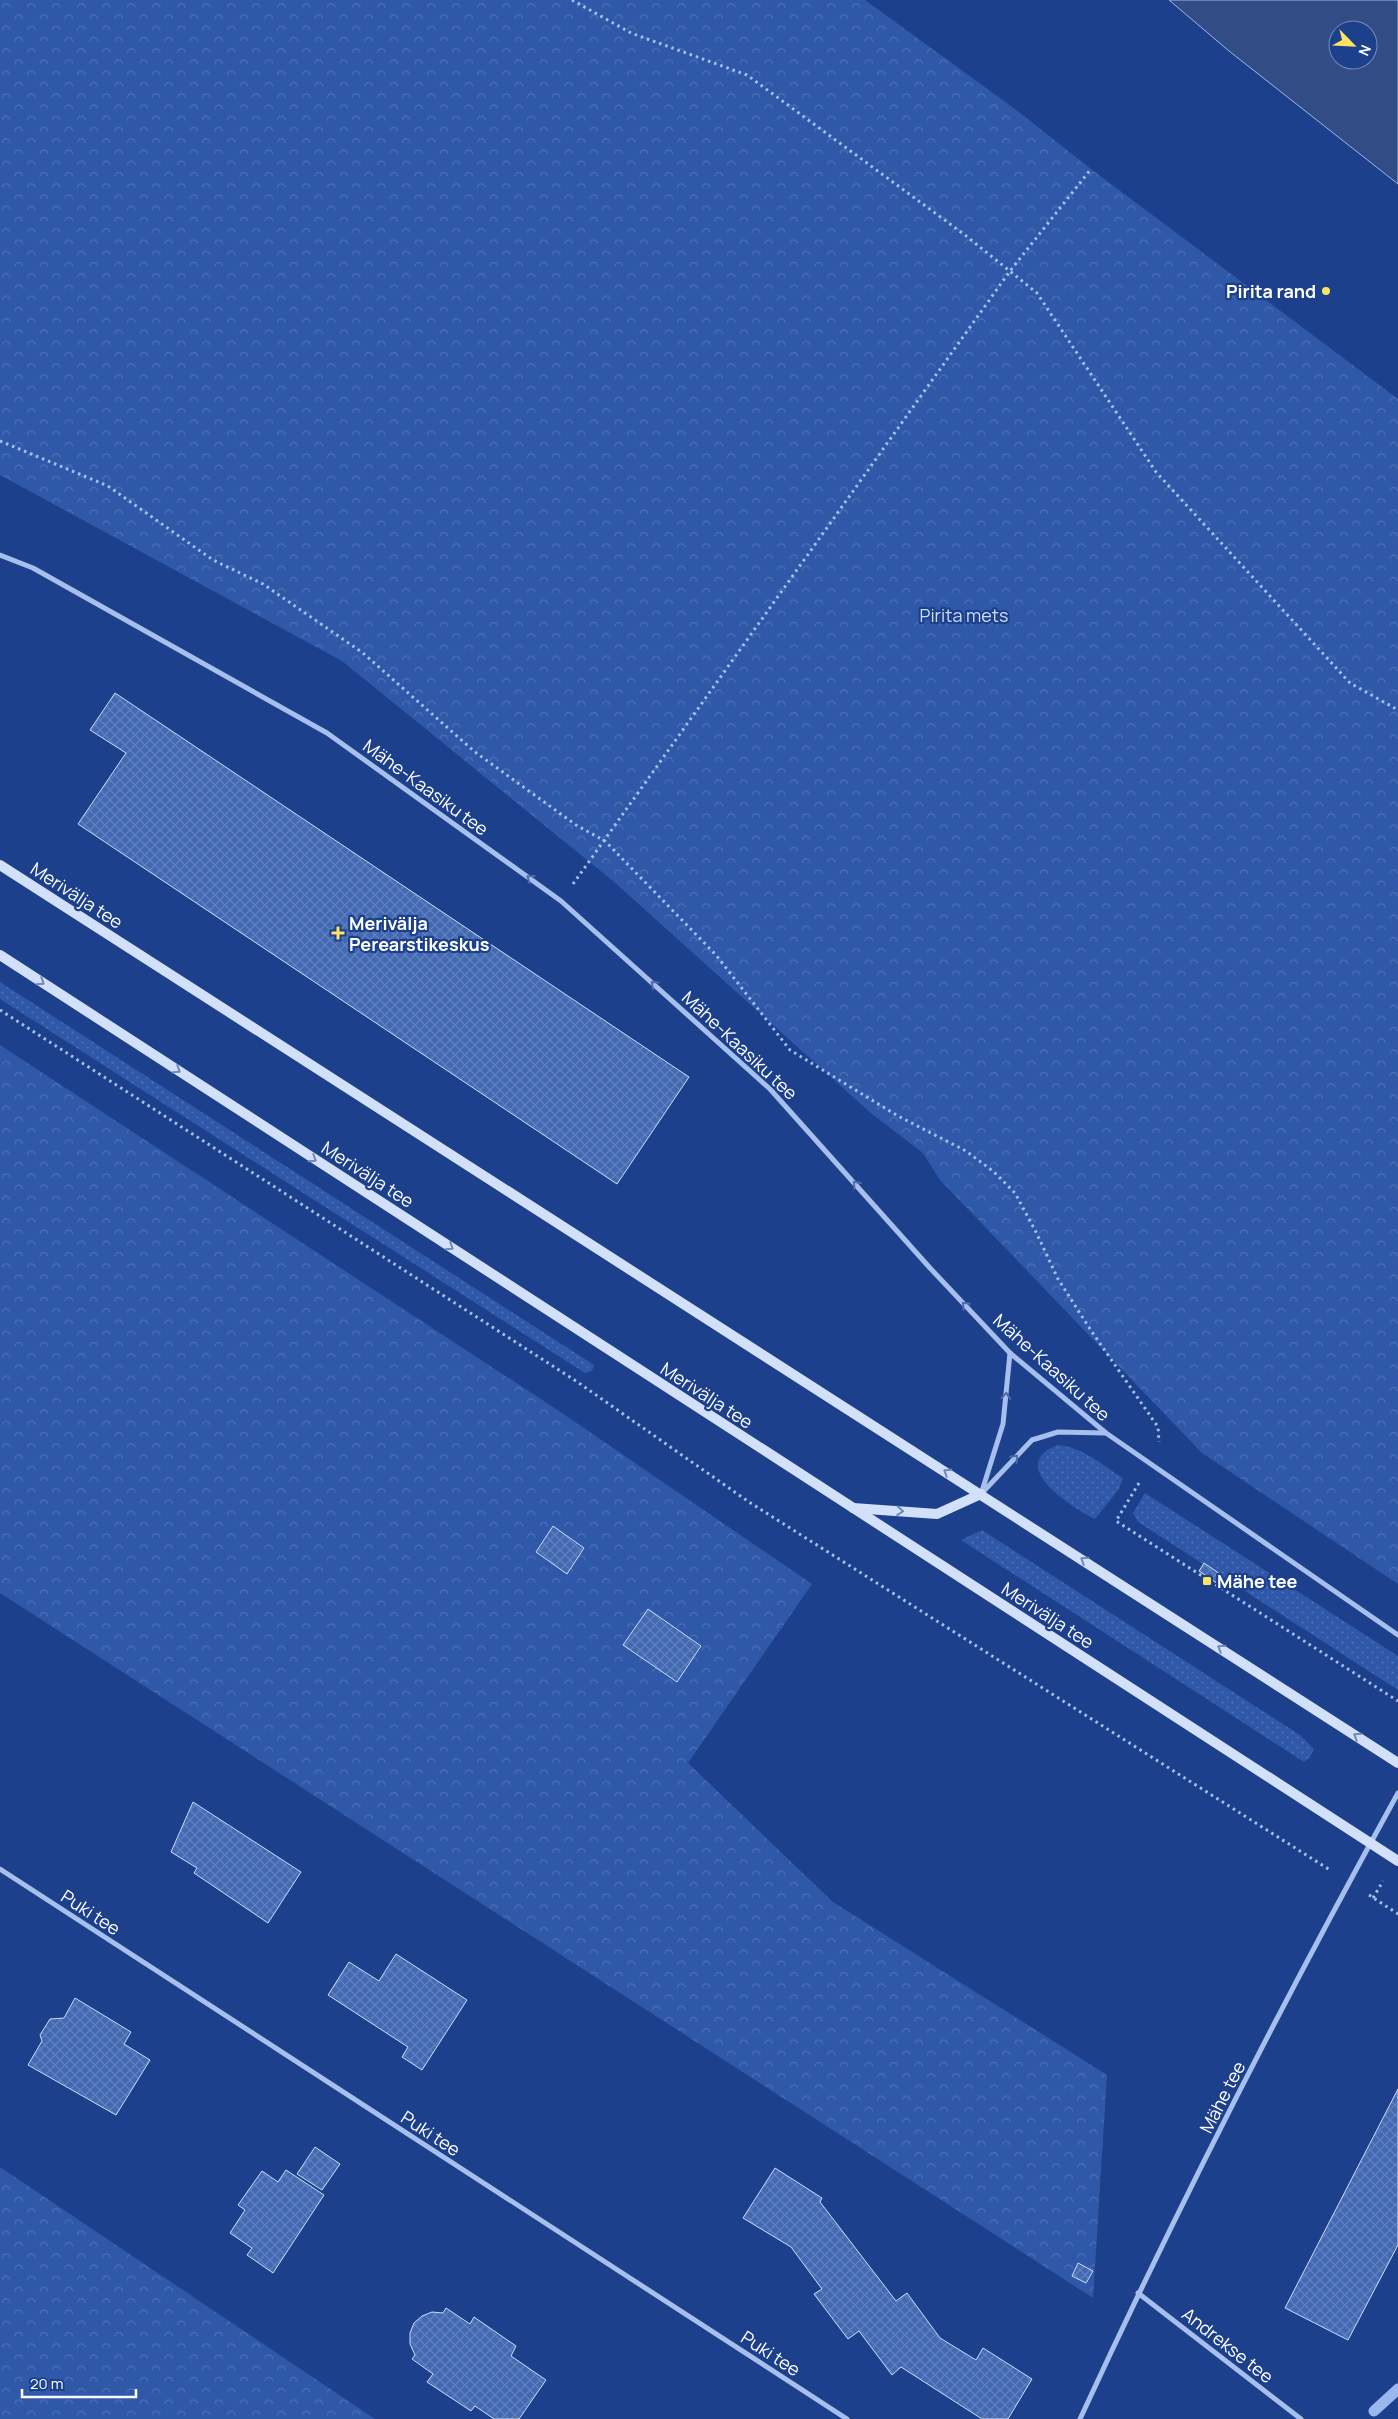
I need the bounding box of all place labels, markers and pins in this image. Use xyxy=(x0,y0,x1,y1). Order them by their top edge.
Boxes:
place label: Pirita rand xyxy=(1226,279,1316,303)
marker: Pirita rand xyxy=(1320,285,1332,297)
place label: Merivälja Perearstikeskus xyxy=(349,911,490,956)
marker: Merivälja Perearstikeskus xyxy=(331,926,345,940)
place label: Mähe tee xyxy=(1217,1569,1298,1593)
marker: Mähe tee xyxy=(1201,1575,1213,1587)

